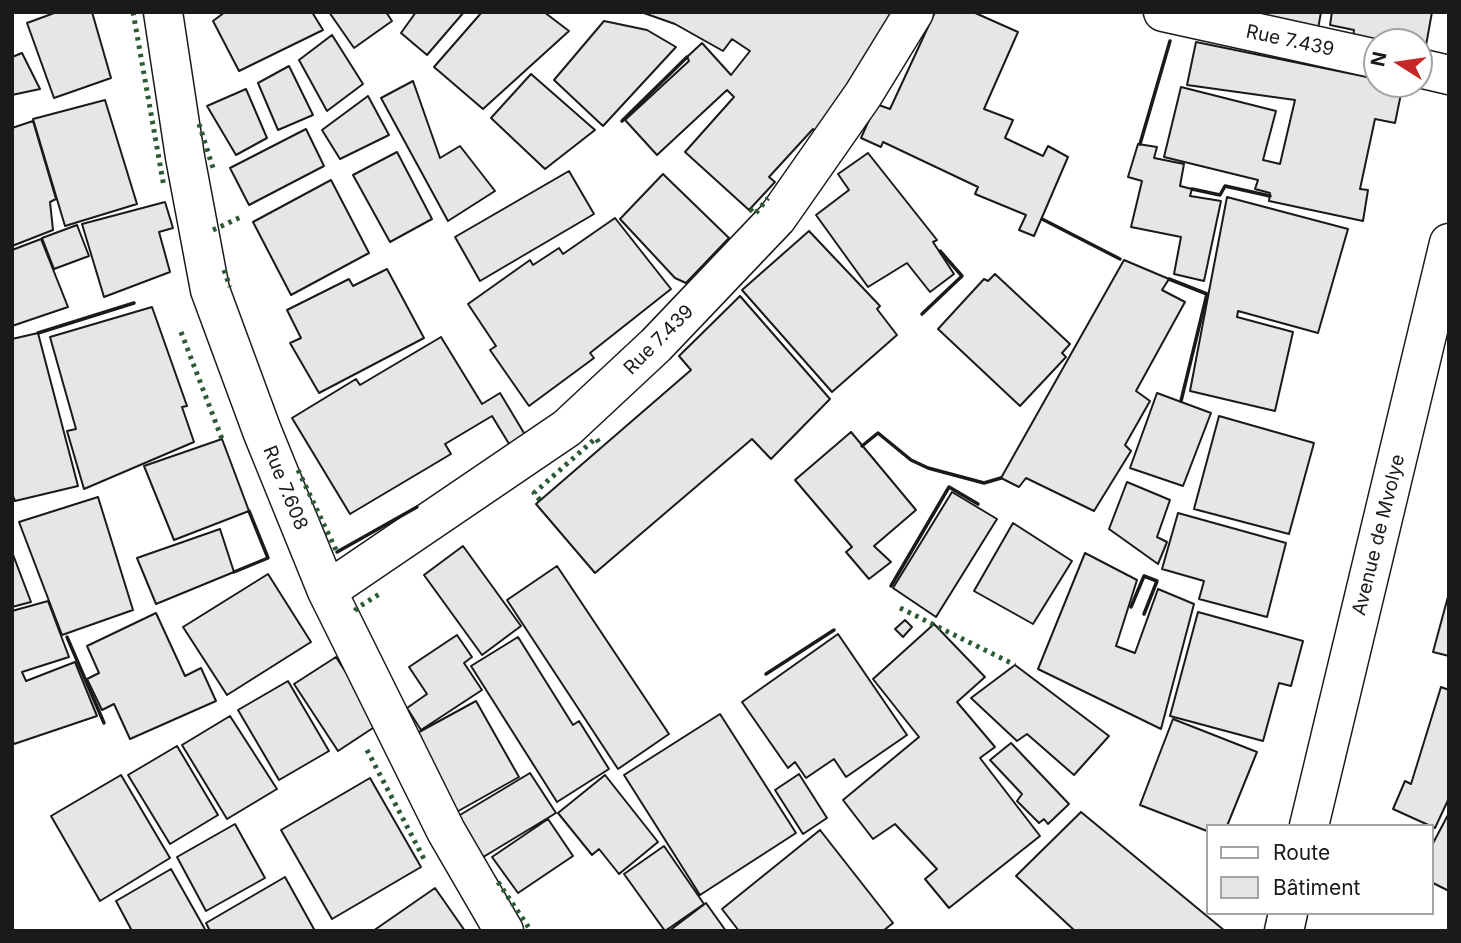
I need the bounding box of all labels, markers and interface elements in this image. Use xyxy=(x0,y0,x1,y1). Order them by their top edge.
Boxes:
street label: Rue 7.439 xyxy=(1244,21,1336,61)
north arrow xyxy=(1363,28,1433,98)
text: N xyxy=(1366,49,1392,68)
street label: Rue 7.439 xyxy=(619,300,699,380)
street label: Rue 7.608 xyxy=(258,443,312,533)
street label: Avenue de Mvolye xyxy=(1348,452,1410,618)
legend xyxy=(1206,824,1433,915)
text: Route xyxy=(1273,840,1330,865)
text: Bâtiment xyxy=(1273,875,1360,900)

